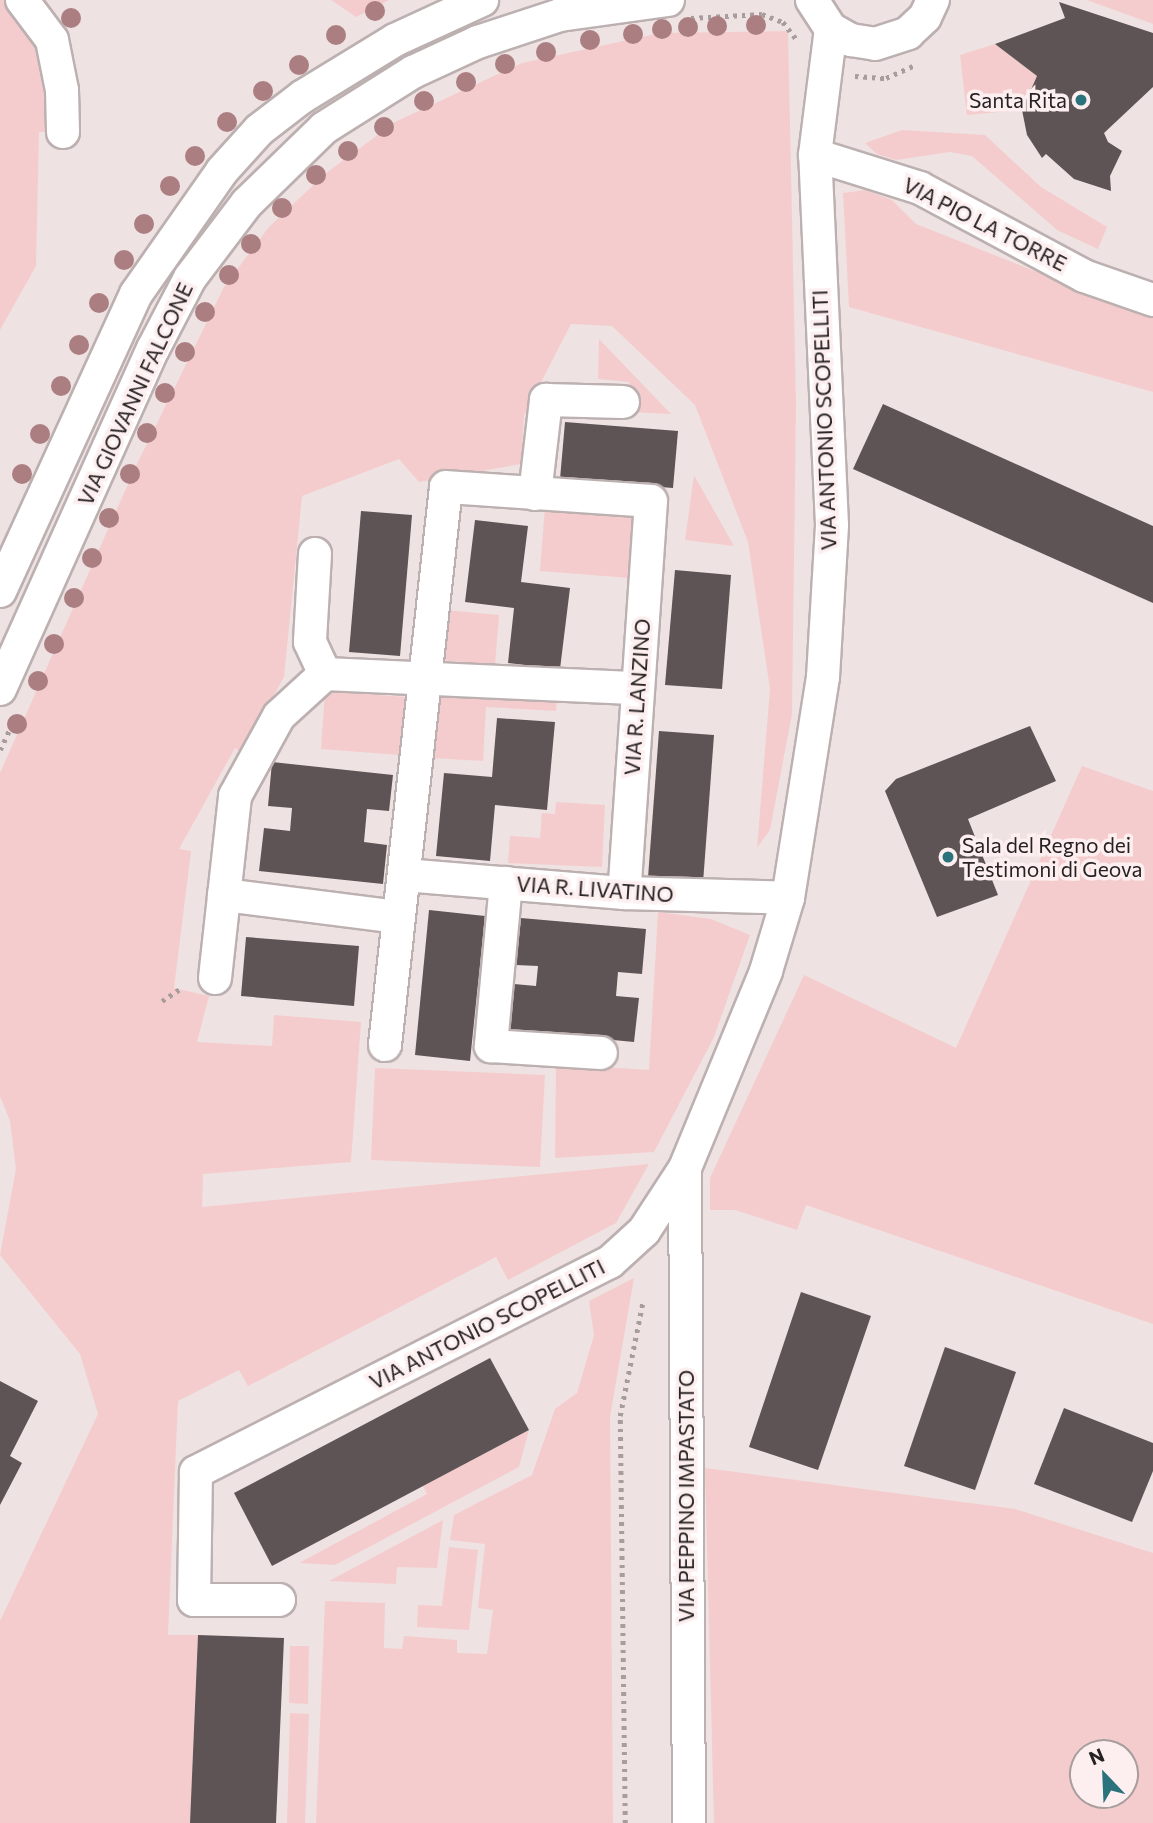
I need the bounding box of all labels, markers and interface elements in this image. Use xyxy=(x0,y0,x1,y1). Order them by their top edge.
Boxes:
place label: Santa Rita xyxy=(969,87,1067,113)
marker: Santa Rita xyxy=(1073,92,1089,108)
street label: VIA PIO LA TORRE xyxy=(899,172,1071,276)
street label: VIA GIOVANNI FALCONE xyxy=(72,279,198,509)
street label: VIA ANTONIO SCOPELLITI xyxy=(807,289,841,551)
street label: VIA R. LANZINO xyxy=(619,618,655,776)
place label: Sala del Regno dei Testimoni di Geova xyxy=(962,832,1142,882)
marker: Sala del Regno dei Testimoni di Geova xyxy=(940,849,956,865)
street label: VIA R. LIVATINO xyxy=(516,871,674,907)
street label: VIA ANTONIO SCOPELLITI xyxy=(365,1254,609,1394)
street label: VIA PEPPINO IMPASTATO xyxy=(673,1370,699,1622)
north arrow xyxy=(1069,1739,1139,1809)
text: N xyxy=(1085,1743,1107,1769)

